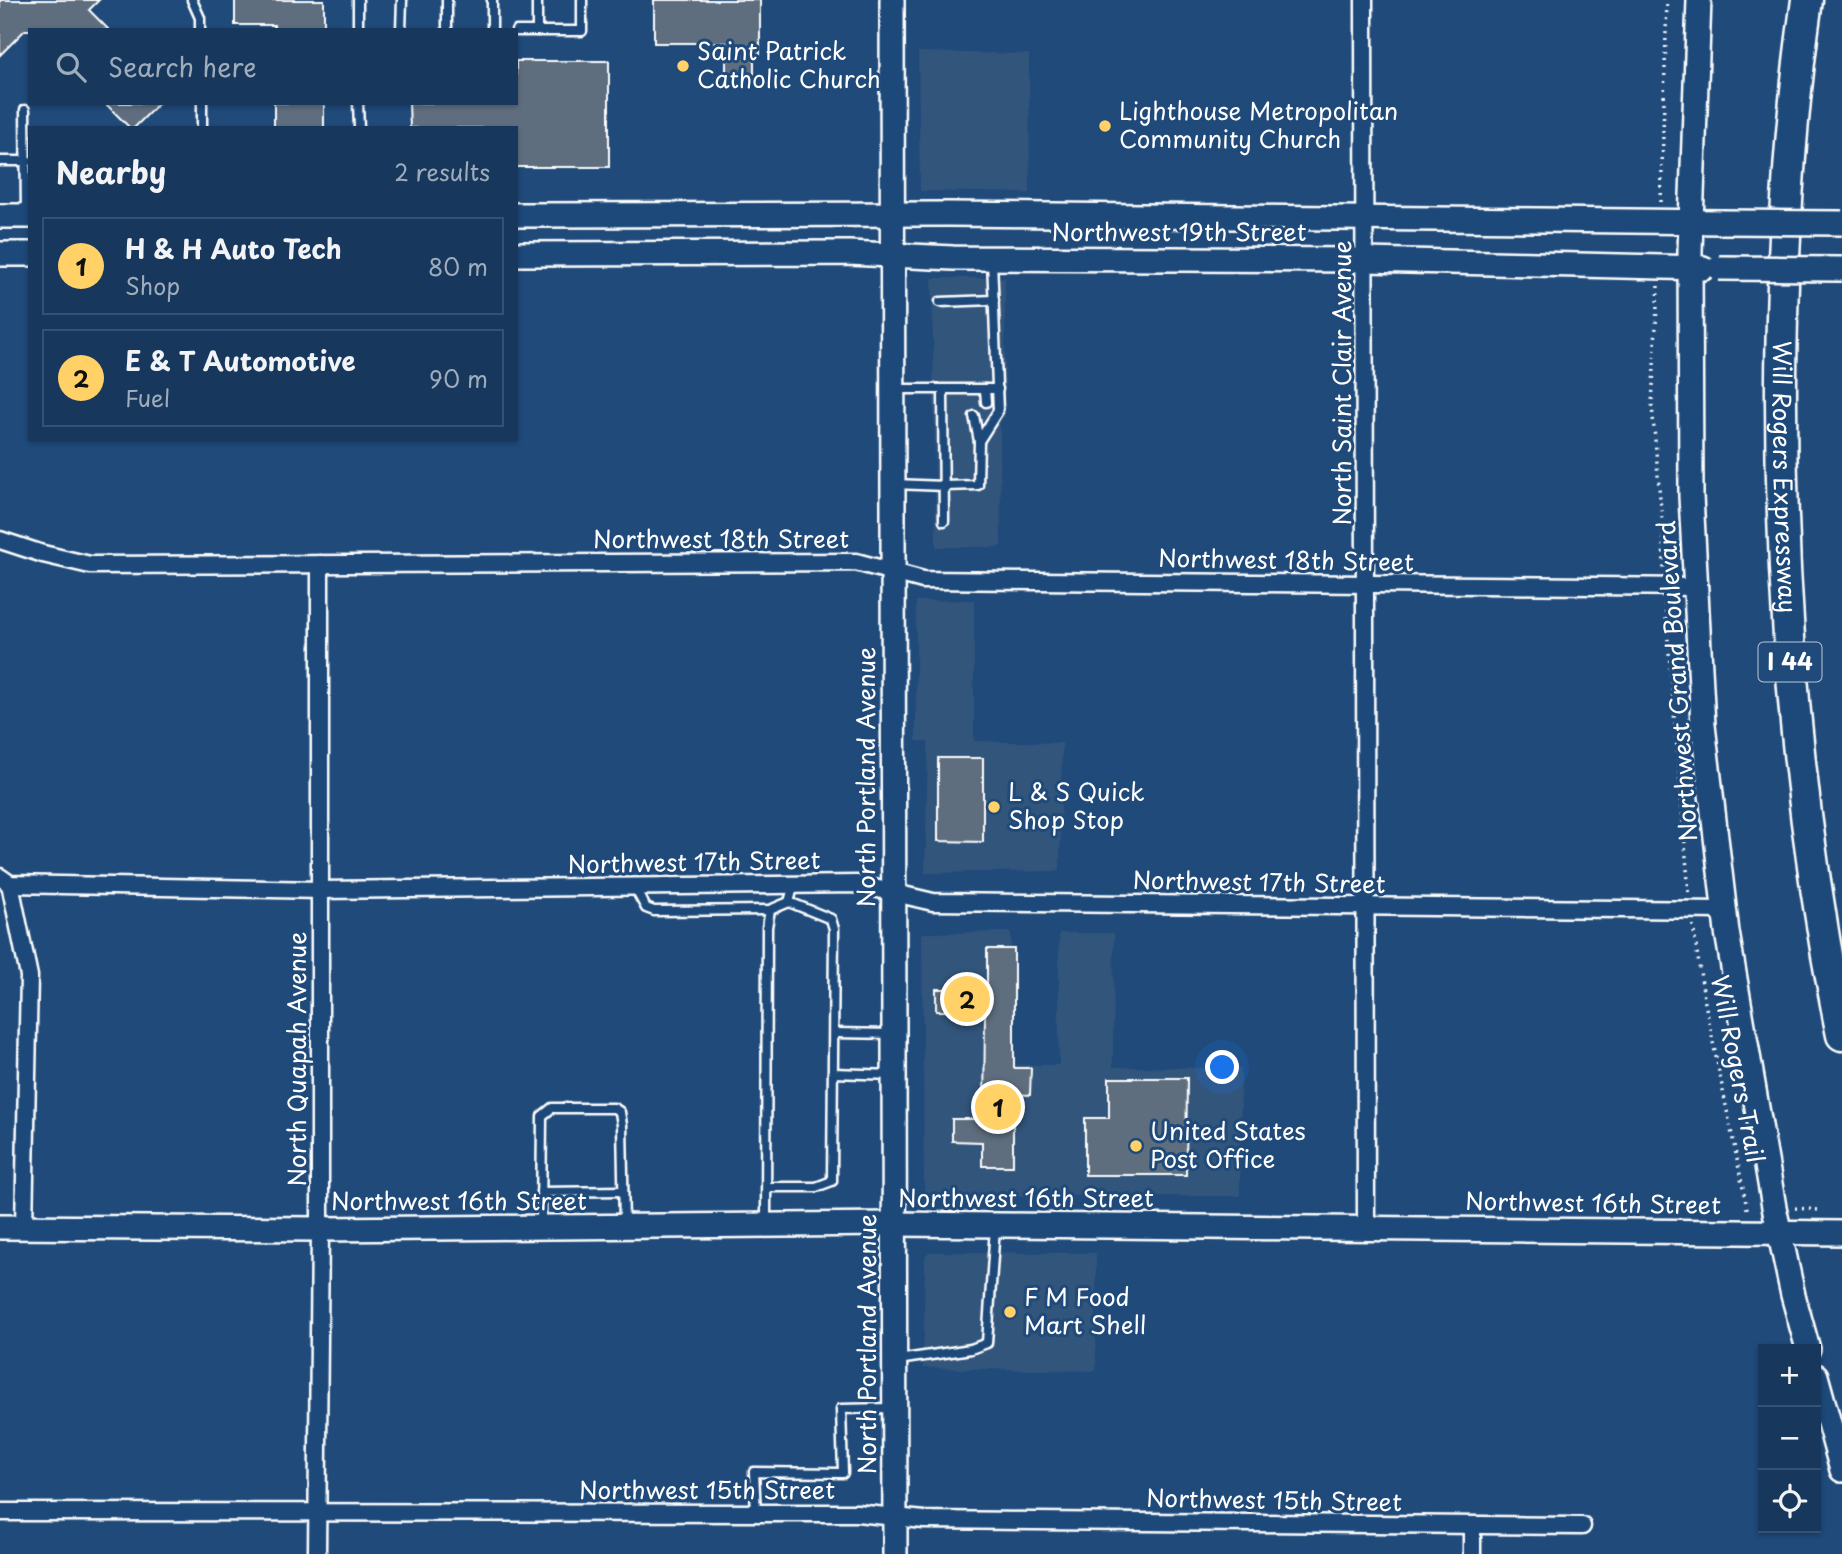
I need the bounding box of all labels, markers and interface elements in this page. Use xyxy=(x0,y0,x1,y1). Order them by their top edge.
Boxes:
search box xyxy=(28,28,518,105)
place label: Saint Patrick Catholic Church xyxy=(697,32,881,96)
text: Search here xyxy=(108,47,257,86)
icon: search xyxy=(52,48,90,86)
marker: Saint Patrick Catholic Church xyxy=(675,58,691,74)
place label: Lighthouse Metropolitan Community Church xyxy=(1119,92,1398,156)
marker: Lighthouse Metropolitan Community Church xyxy=(1097,118,1113,134)
text: Nearby xyxy=(56,149,166,194)
text: 2 results xyxy=(394,154,490,189)
street label: Northwest 19th Street xyxy=(1051,213,1307,249)
text: H & H Auto Tech xyxy=(125,229,342,268)
street label: North Saint Clair Avenue xyxy=(1323,240,1359,526)
text: 1 xyxy=(76,249,87,284)
text: 80 m xyxy=(428,249,488,284)
text: Shop xyxy=(125,268,180,303)
street label: Will Rogers Expressway xyxy=(1765,340,1807,614)
text: E & T Automotive xyxy=(125,341,356,380)
text: 2 xyxy=(73,361,89,396)
text: 90 m xyxy=(429,361,488,396)
text: Fuel xyxy=(125,380,170,415)
street label: Northwest Grand Boulevard xyxy=(1647,519,1705,843)
street label: Northwest 18th Street xyxy=(593,520,849,556)
street label: Northwest 18th Street xyxy=(1158,539,1414,579)
road number: I 44 xyxy=(1758,642,1822,682)
street label: North Portland Avenue xyxy=(847,647,883,907)
place label: L & S Quick Shop Stop xyxy=(1008,773,1145,837)
marker: L & S Quick Shop Stop xyxy=(986,799,1002,815)
street label: Northwest 17th Street xyxy=(567,841,821,881)
street label: Northwest 17th Street xyxy=(1132,861,1386,901)
street label: North Quapah Avenue xyxy=(278,932,314,1186)
street label: Will Rogers Trail xyxy=(1703,972,1775,1166)
pin: 2 xyxy=(944,973,990,1025)
your location xyxy=(1205,1050,1239,1084)
pin: 1 xyxy=(975,1081,1021,1133)
place label: United States Post Office xyxy=(1150,1112,1306,1176)
marker: United States Post Office xyxy=(1128,1138,1144,1154)
street label: Northwest 16th Street xyxy=(898,1179,1154,1215)
street label: Northwest 16th Street xyxy=(331,1182,587,1218)
street label: Northwest 16th Street xyxy=(1465,1182,1721,1222)
street label: North Portland Avenue xyxy=(848,1214,884,1474)
place label: F M Food Mart Shell xyxy=(1024,1278,1146,1342)
marker: F M Food Mart Shell xyxy=(1002,1304,1018,1320)
map controls xyxy=(1758,1344,1821,1533)
button: + xyxy=(1758,1344,1821,1407)
button: − xyxy=(1758,1407,1821,1470)
button: locate xyxy=(1758,1470,1821,1533)
street label: Northwest 15th Street xyxy=(579,1471,835,1507)
street label: Northwest 15th Street xyxy=(1146,1479,1403,1519)

